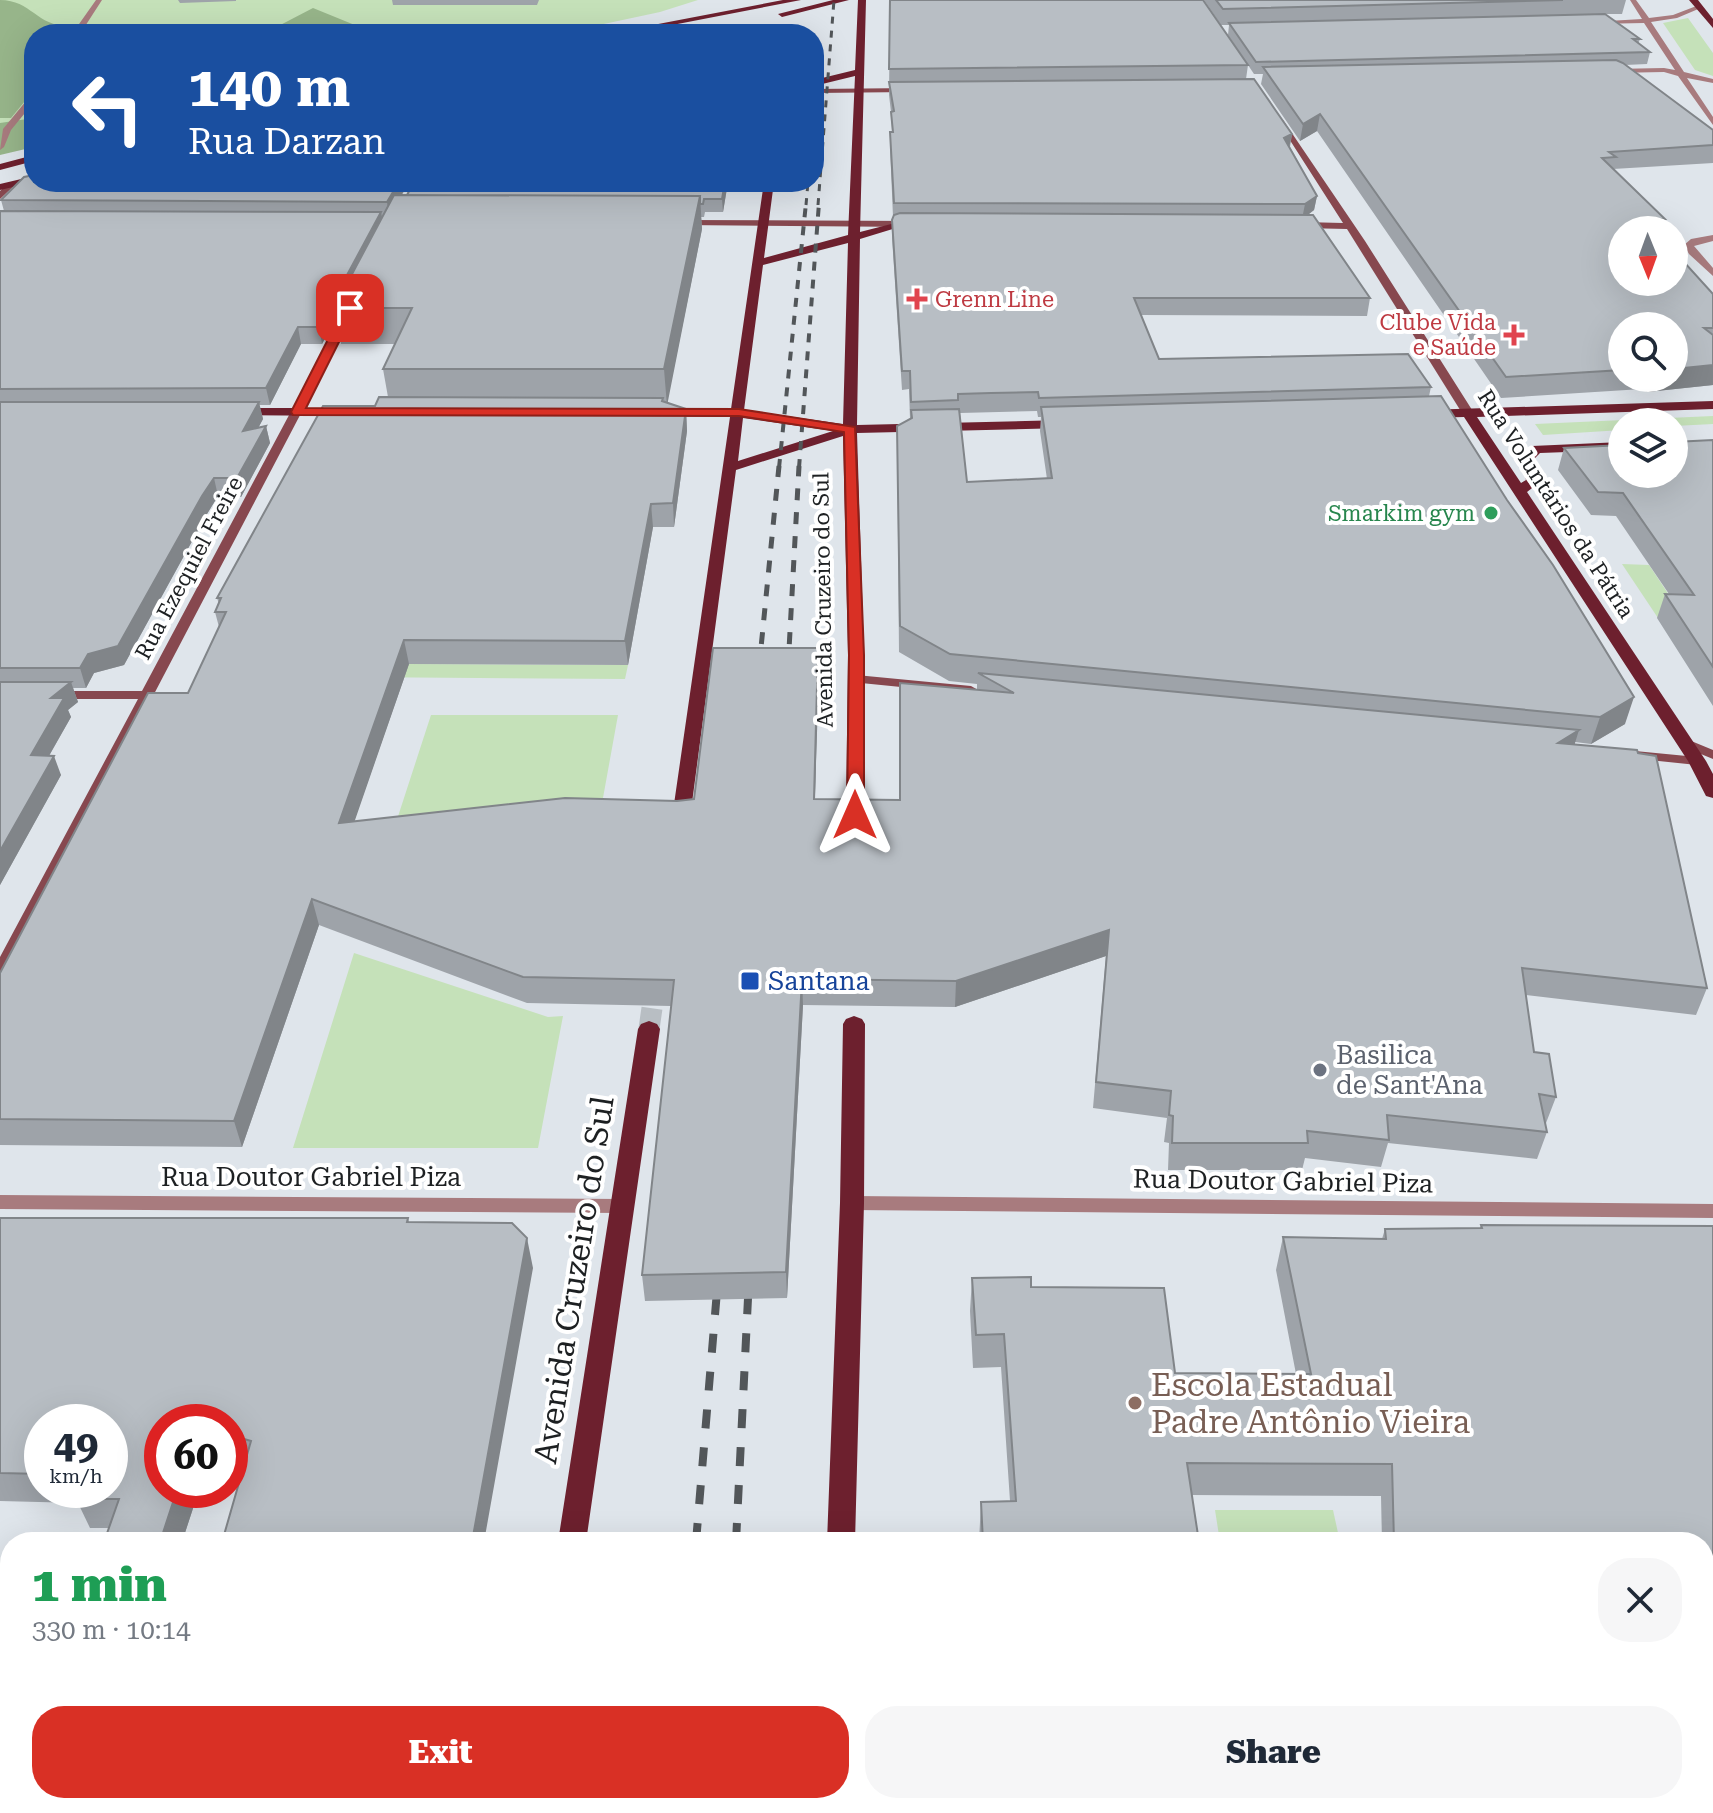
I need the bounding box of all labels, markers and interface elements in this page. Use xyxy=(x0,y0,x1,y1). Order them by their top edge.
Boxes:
text: 140 m xyxy=(188,54,350,120)
icon: left xyxy=(56,56,160,160)
text: Rua Darzan xyxy=(188,121,385,163)
north arrow xyxy=(1608,216,1688,296)
map controls xyxy=(1608,216,1688,488)
pin xyxy=(316,274,384,342)
icon: arrive xyxy=(328,286,372,330)
place label: Grenn Line xyxy=(935,287,1054,312)
marker: Grenn Line xyxy=(906,288,928,310)
place label: Clube Vida e Saúde xyxy=(1379,310,1496,360)
button: search xyxy=(1608,312,1688,392)
marker: Clube Vida e Saúde xyxy=(1503,324,1525,346)
street label: Rua Voluntários da Pátria xyxy=(1473,385,1639,623)
button: layers xyxy=(1608,408,1688,488)
street label: Rua Ezequiel Freire xyxy=(130,472,248,664)
street label: Avenida Cruzeiro do Sul xyxy=(808,472,838,728)
place label: Smarkim gym xyxy=(1328,501,1475,526)
marker: Smarkim gym xyxy=(1482,504,1500,522)
position arrow xyxy=(813,773,897,857)
place label: Santana xyxy=(768,966,870,996)
marker: Santana xyxy=(739,970,761,992)
place label: Basilica de Sant'Ana xyxy=(1336,1040,1483,1100)
marker: Basilica de Sant'Ana xyxy=(1311,1061,1329,1079)
street label: Avenida Cruzeiro do Sul xyxy=(526,1094,622,1466)
street label: Rua Doutor Gabriel Piza xyxy=(161,1162,461,1192)
street label: Rua Doutor Gabriel Piza xyxy=(1133,1163,1433,1199)
place label: Escola Estadual Padre Antônio Vieira xyxy=(1151,1366,1470,1441)
marker: Escola Estadual Padre Antônio Vieira xyxy=(1126,1394,1144,1412)
speed limit sign: 60 xyxy=(144,1404,248,1508)
text: 49 xyxy=(54,1422,98,1469)
text: km/h xyxy=(49,1464,103,1488)
text: 1 min xyxy=(32,1557,167,1613)
button: close xyxy=(1598,1558,1682,1642)
text: 330 m · 10:14 xyxy=(32,1615,191,1645)
button: Exit xyxy=(32,1706,849,1798)
button: Share xyxy=(865,1706,1682,1798)

